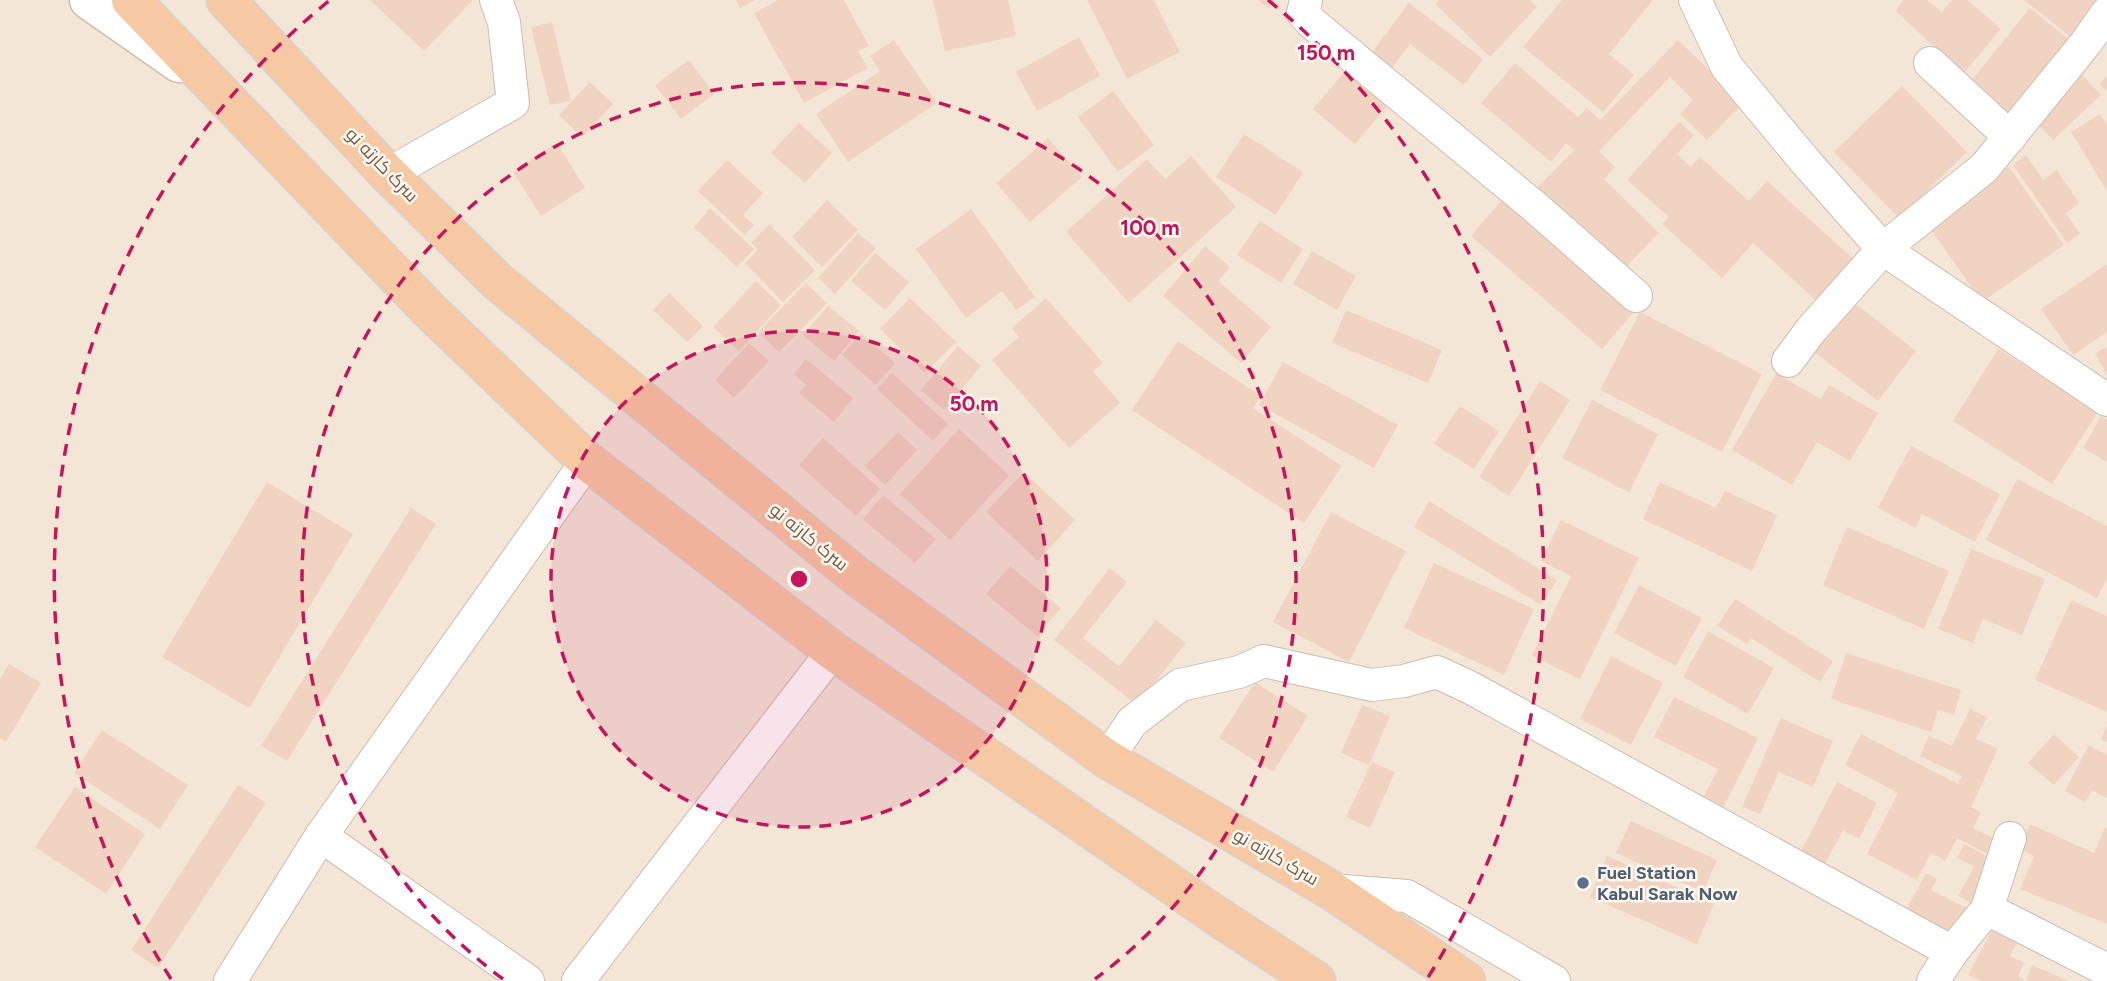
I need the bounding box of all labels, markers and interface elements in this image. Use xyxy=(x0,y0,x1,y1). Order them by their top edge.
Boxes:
text: 150 m xyxy=(1297,40,1355,65)
street label: سرک کارته نو xyxy=(341,123,423,207)
text: 100 m xyxy=(1120,215,1180,240)
text: 50 m xyxy=(949,391,999,416)
street label: سرک کارته نو xyxy=(765,499,853,575)
centre of rings xyxy=(787,567,811,591)
street label: سرک کارته نو xyxy=(1229,824,1323,890)
place label: Fuel Station Kabul Sarak Now xyxy=(1597,862,1738,905)
marker: Fuel Station Kabul Sarak Now xyxy=(1575,875,1591,891)

